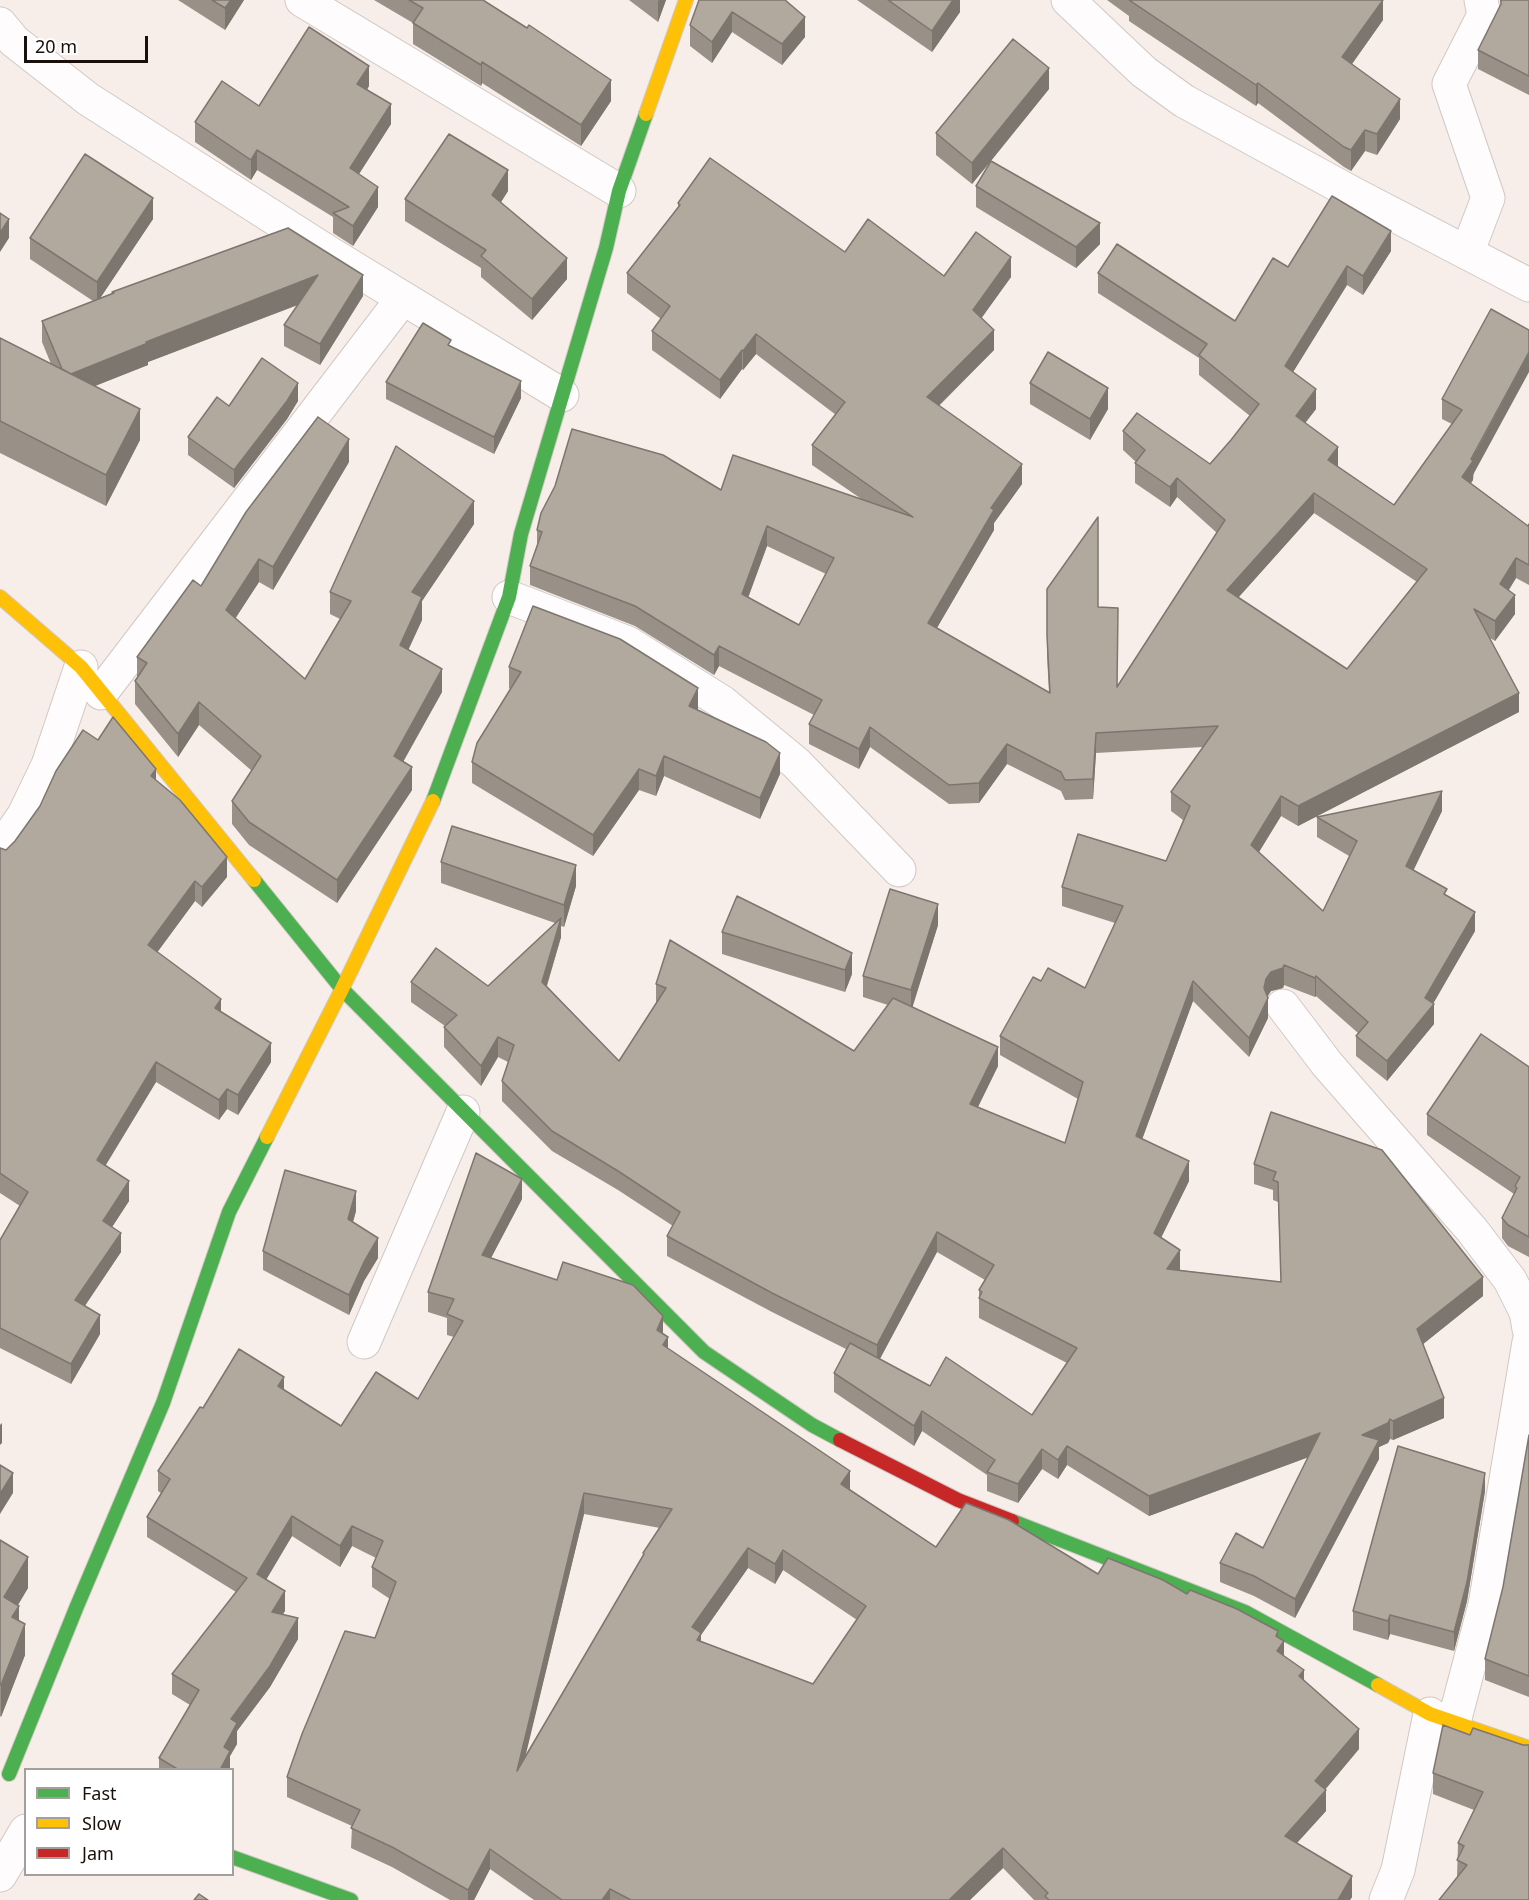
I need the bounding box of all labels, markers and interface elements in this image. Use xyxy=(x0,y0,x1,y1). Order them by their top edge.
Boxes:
scale bar xyxy=(27,24,152,62)
text: 20 m xyxy=(35,34,77,58)
legend xyxy=(24,1768,234,1876)
text: Fast xyxy=(82,1781,117,1805)
text: Slow xyxy=(82,1811,121,1835)
text: Jam xyxy=(82,1841,114,1865)

